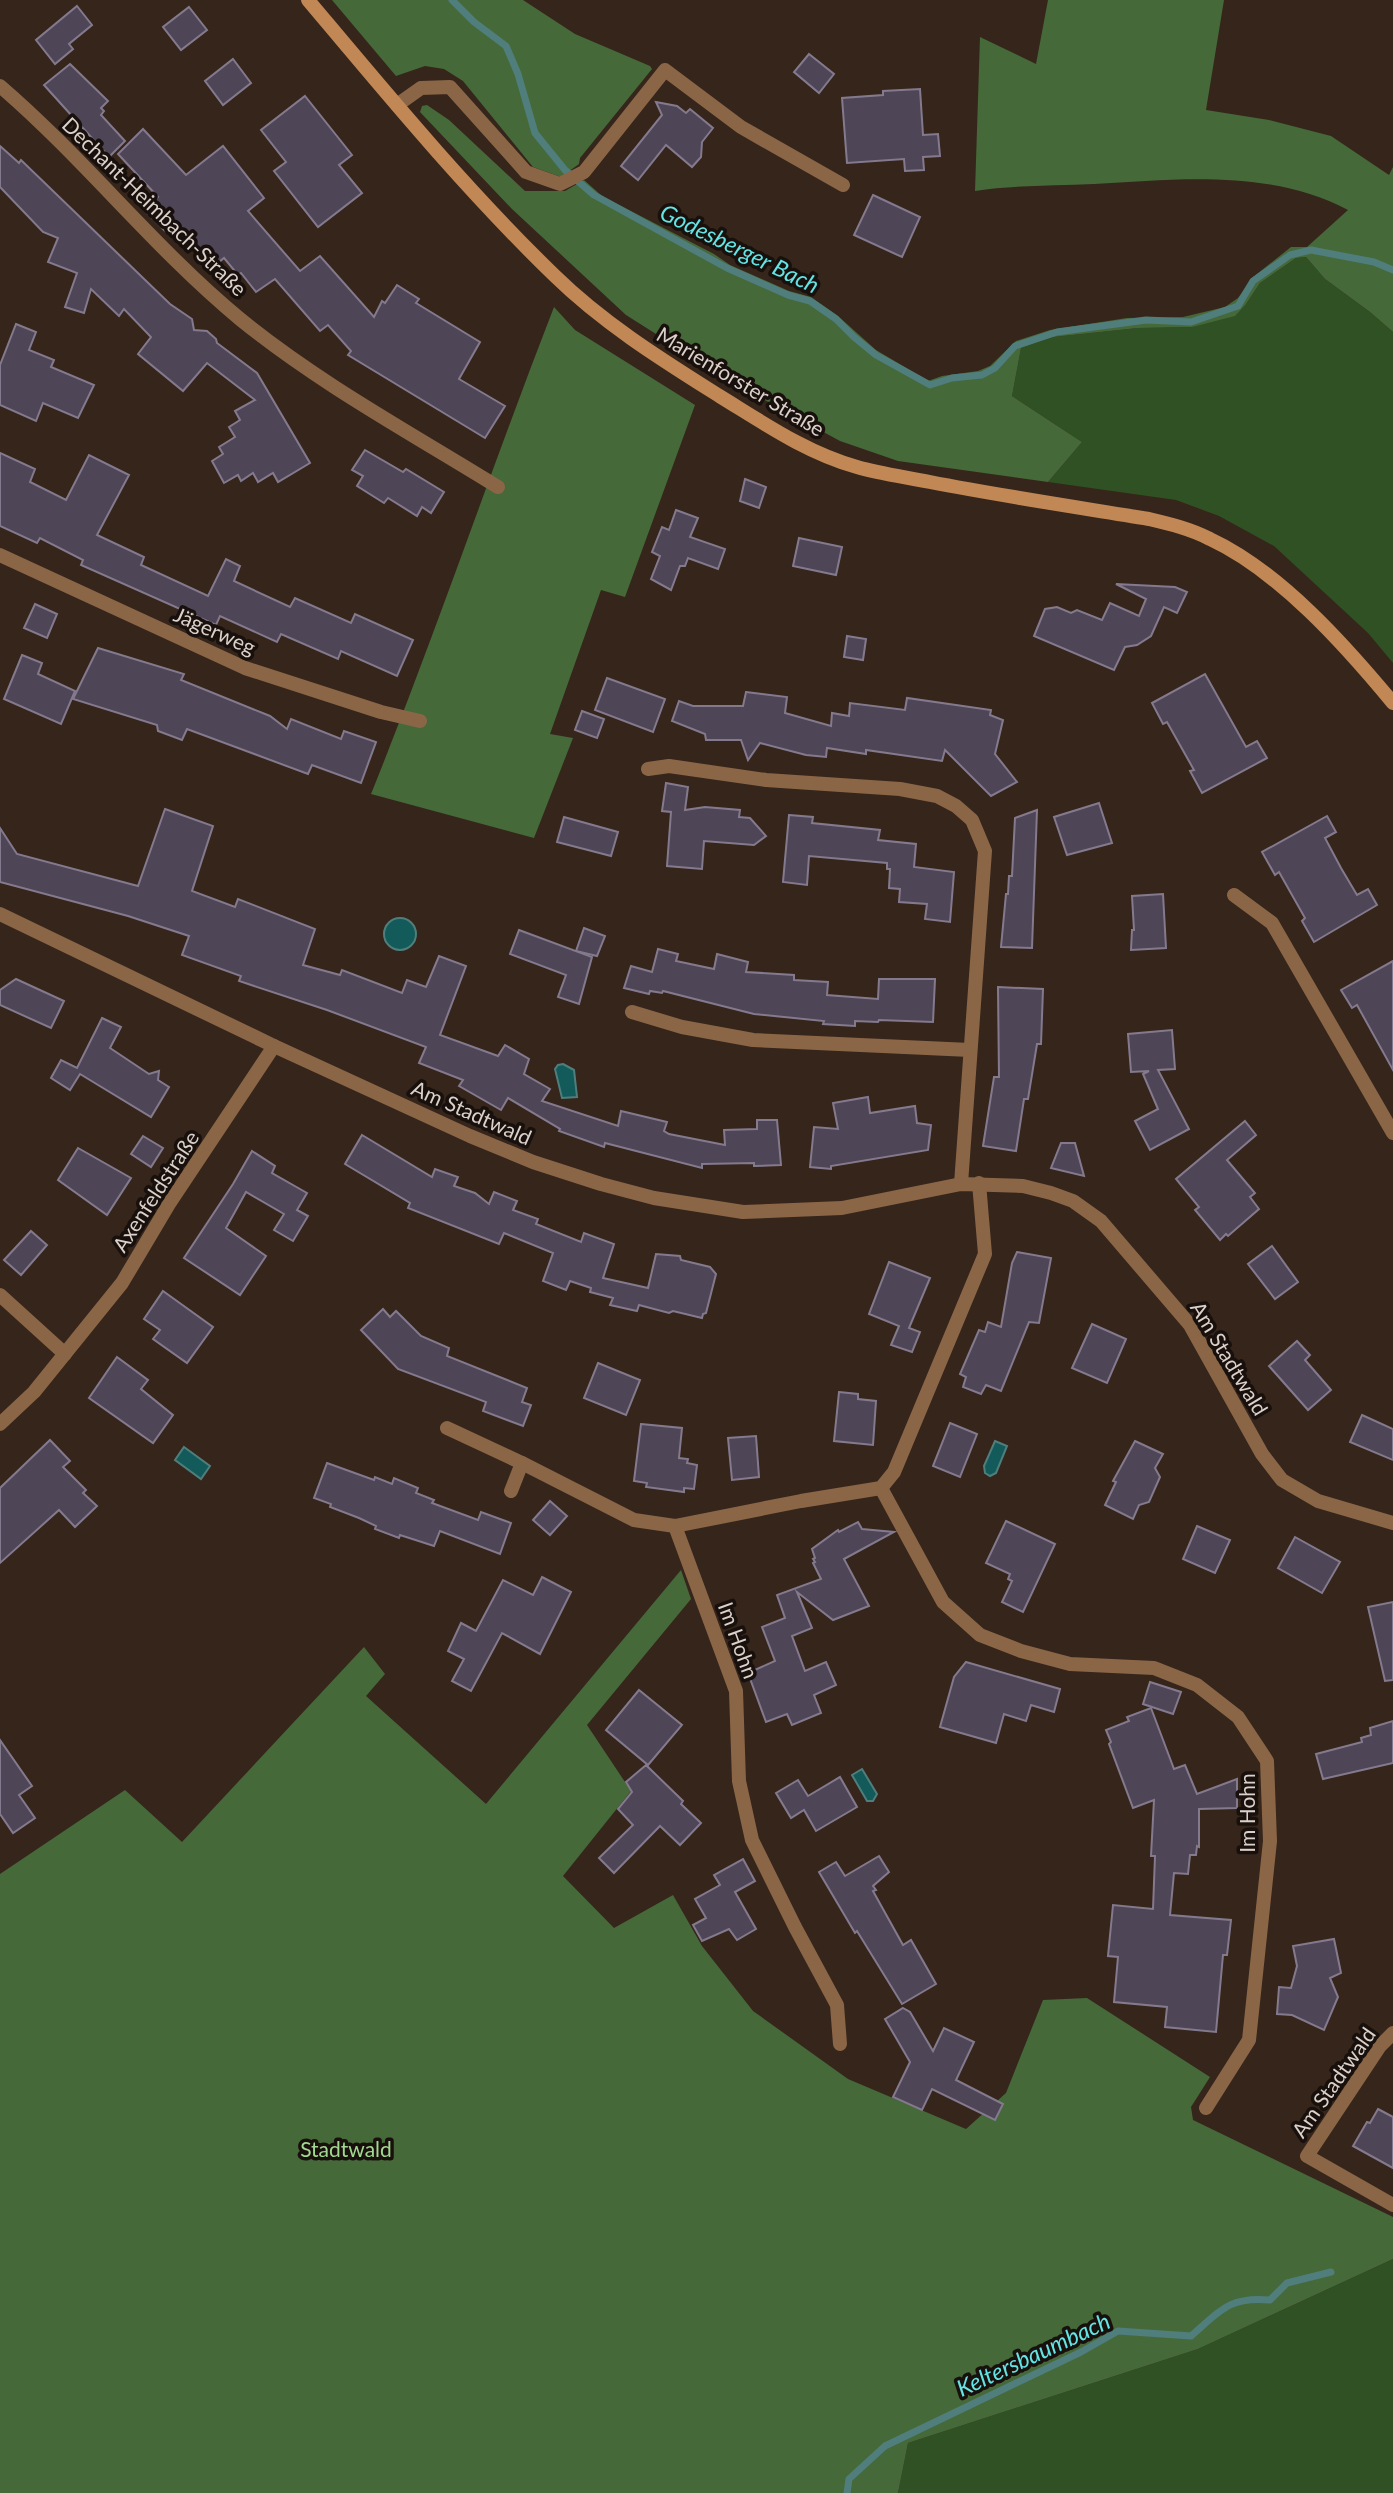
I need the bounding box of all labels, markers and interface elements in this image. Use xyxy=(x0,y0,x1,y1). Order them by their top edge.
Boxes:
street label: Dechant-Heimbach-Straße xyxy=(58,111,252,301)
water label: Godesberger Bach xyxy=(656,197,824,299)
street label: Marienforster Straße xyxy=(653,321,829,441)
street label: Jägerweg xyxy=(170,601,260,659)
street label: Am Stadtwald xyxy=(408,1074,536,1150)
street label: Axenfeldstraße xyxy=(107,1126,203,1256)
street label: Am Stadtwald xyxy=(1186,1296,1274,1420)
street label: Im Hohn xyxy=(714,1598,764,1682)
street label: Im Hohn xyxy=(1234,1773,1259,1853)
street label: Am Stadtwald xyxy=(1286,2022,1380,2142)
park label: Stadtwald xyxy=(300,2136,392,2161)
water label: Keltersbaumbach xyxy=(952,2306,1114,2402)

